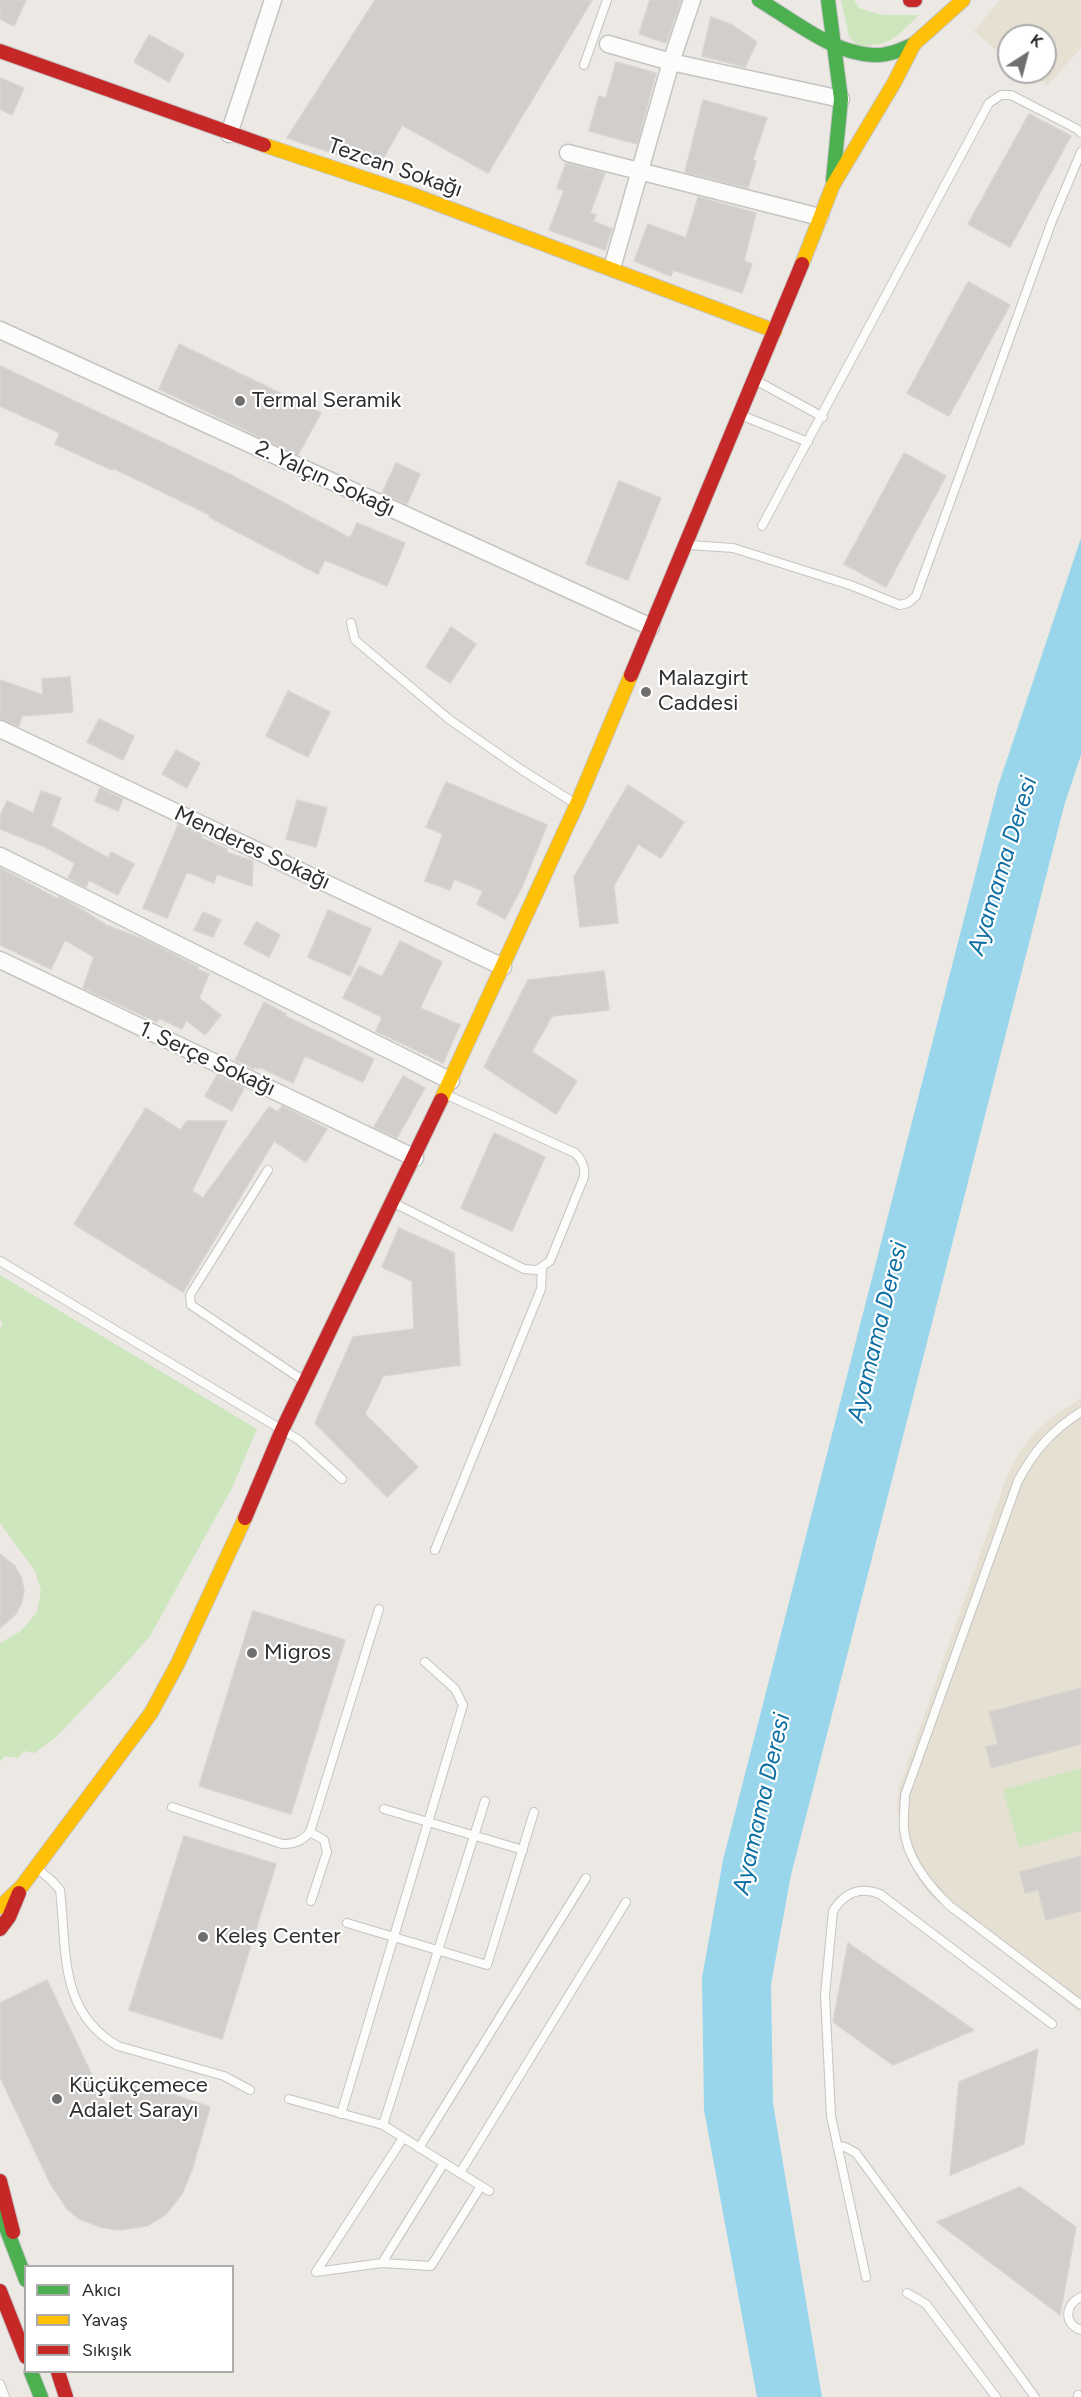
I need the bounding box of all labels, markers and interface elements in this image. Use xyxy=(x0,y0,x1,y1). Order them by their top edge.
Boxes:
north arrow xyxy=(997,24,1057,84)
text: K xyxy=(1027,30,1047,51)
street label: Tezcan Sokağı xyxy=(324,133,466,203)
place label: Termal Seramik xyxy=(252,388,401,414)
marker: Termal Seramik xyxy=(233,394,247,408)
street label: 2. Yalçın Sokağı xyxy=(251,435,399,523)
place label: Malazgirt Caddesi xyxy=(658,666,748,718)
marker: Malazgirt Caddesi xyxy=(639,685,653,699)
water label: Ayamama Deresi xyxy=(962,773,1044,959)
street label: Menderes Sokağı xyxy=(170,800,334,896)
street label: 1. Serçe Sokağı xyxy=(135,1016,279,1102)
water label: Ayamama Deresi xyxy=(842,1239,914,1425)
place label: Migros xyxy=(264,1640,331,1666)
marker: Migros xyxy=(245,1646,259,1660)
water label: Ayamama Deresi xyxy=(727,1711,797,1897)
place label: Keleş Center xyxy=(215,1924,341,1950)
marker: Keleş Center xyxy=(196,1930,210,1944)
place label: Küçükçemece Adalet Sarayı xyxy=(69,2073,208,2124)
marker: Küçükçemece Adalet Sarayı xyxy=(50,2092,64,2106)
legend xyxy=(24,2265,234,2373)
text: Akıcı xyxy=(82,2279,121,2301)
text: Yavaş xyxy=(82,2309,128,2331)
text: Sıkışık xyxy=(82,2339,132,2361)

